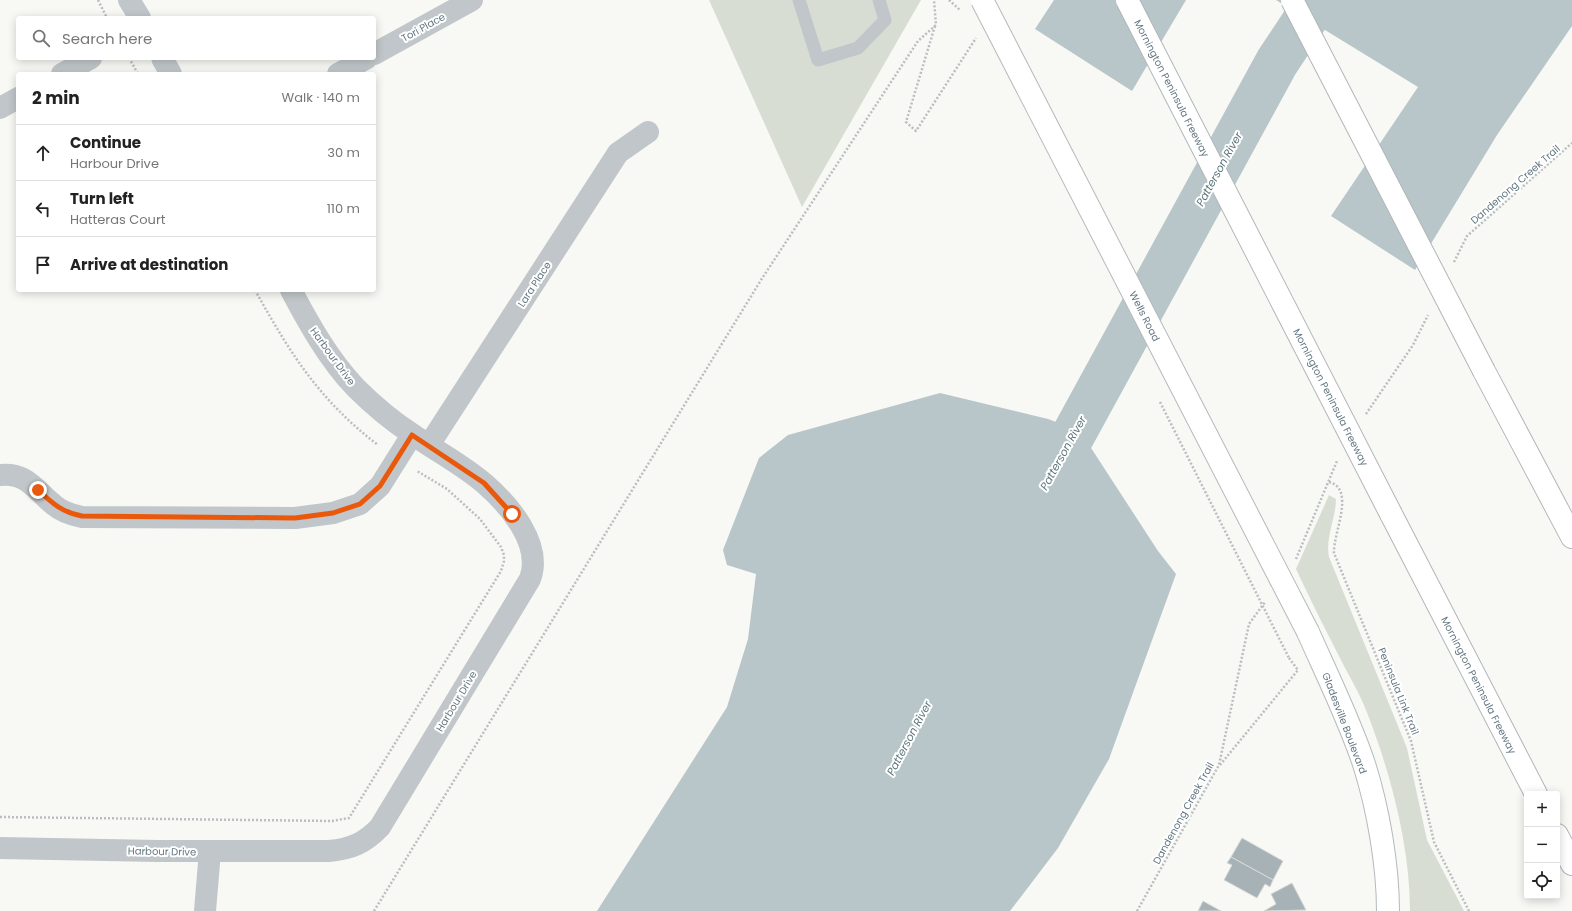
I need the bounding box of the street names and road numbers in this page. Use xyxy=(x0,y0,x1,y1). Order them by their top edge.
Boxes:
street label: Tori Place xyxy=(399,9,448,46)
street label: Mornington Peninsula Freeway xyxy=(1130,17,1213,160)
street label: Dandenong Creek Trail xyxy=(1467,141,1563,228)
street label: Lara Place xyxy=(514,259,555,310)
street label: Wells Road xyxy=(1125,288,1164,344)
street label: Harbour Drive xyxy=(306,324,359,388)
street label: Mornington Peninsula Freeway xyxy=(1289,326,1372,469)
street label: Mornington Peninsula Freeway xyxy=(1437,614,1520,757)
street label: Peninsula Link Trail xyxy=(1374,645,1423,737)
street label: Harbour Drive xyxy=(432,668,480,734)
street label: Gladesville Boulevard xyxy=(1318,670,1371,776)
street label: Dandenong Creek Trail xyxy=(1149,760,1218,867)
street label: Harbour Drive xyxy=(128,843,196,860)

